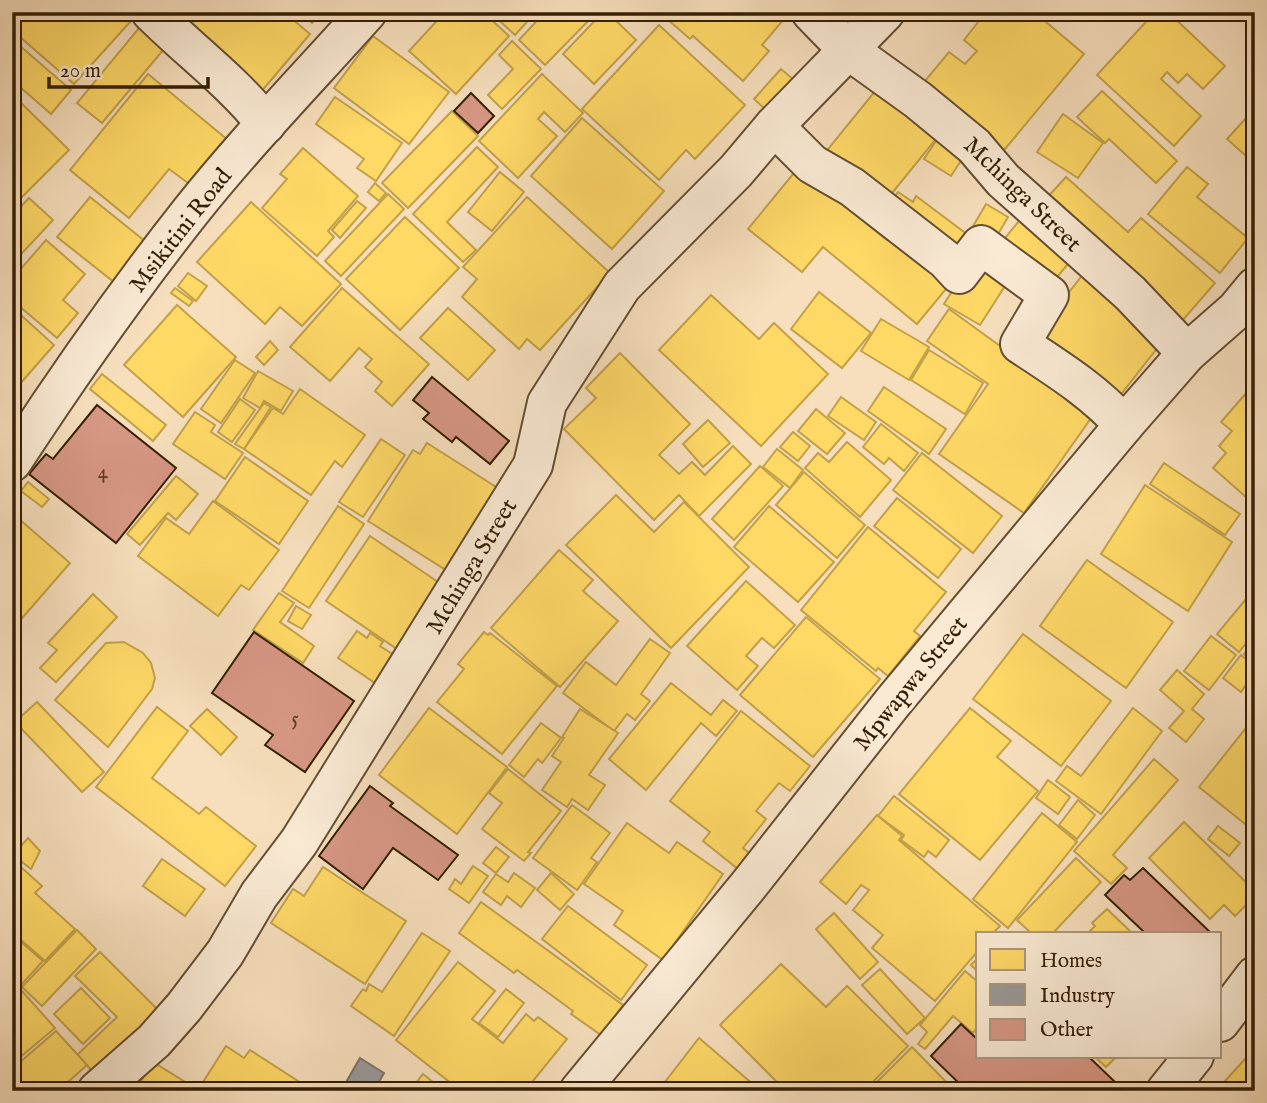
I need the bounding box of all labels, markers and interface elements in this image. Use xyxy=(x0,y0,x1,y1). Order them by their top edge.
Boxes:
scale bar xyxy=(49,46,208,90)
text: 20 m xyxy=(60,58,101,85)
street label: Mchinga Street xyxy=(956,131,1088,259)
street label: Msikitini Road xyxy=(123,162,240,300)
house number: 4 xyxy=(98,459,109,486)
street label: Mchinga Street xyxy=(420,493,525,640)
street label: Mpwapwa Street xyxy=(847,610,975,758)
house number: 5 xyxy=(291,706,299,733)
legend xyxy=(976,932,1222,1058)
text: Homes xyxy=(1040,948,1102,975)
text: Industry xyxy=(1040,983,1116,1010)
text: Other xyxy=(1040,1017,1093,1044)

